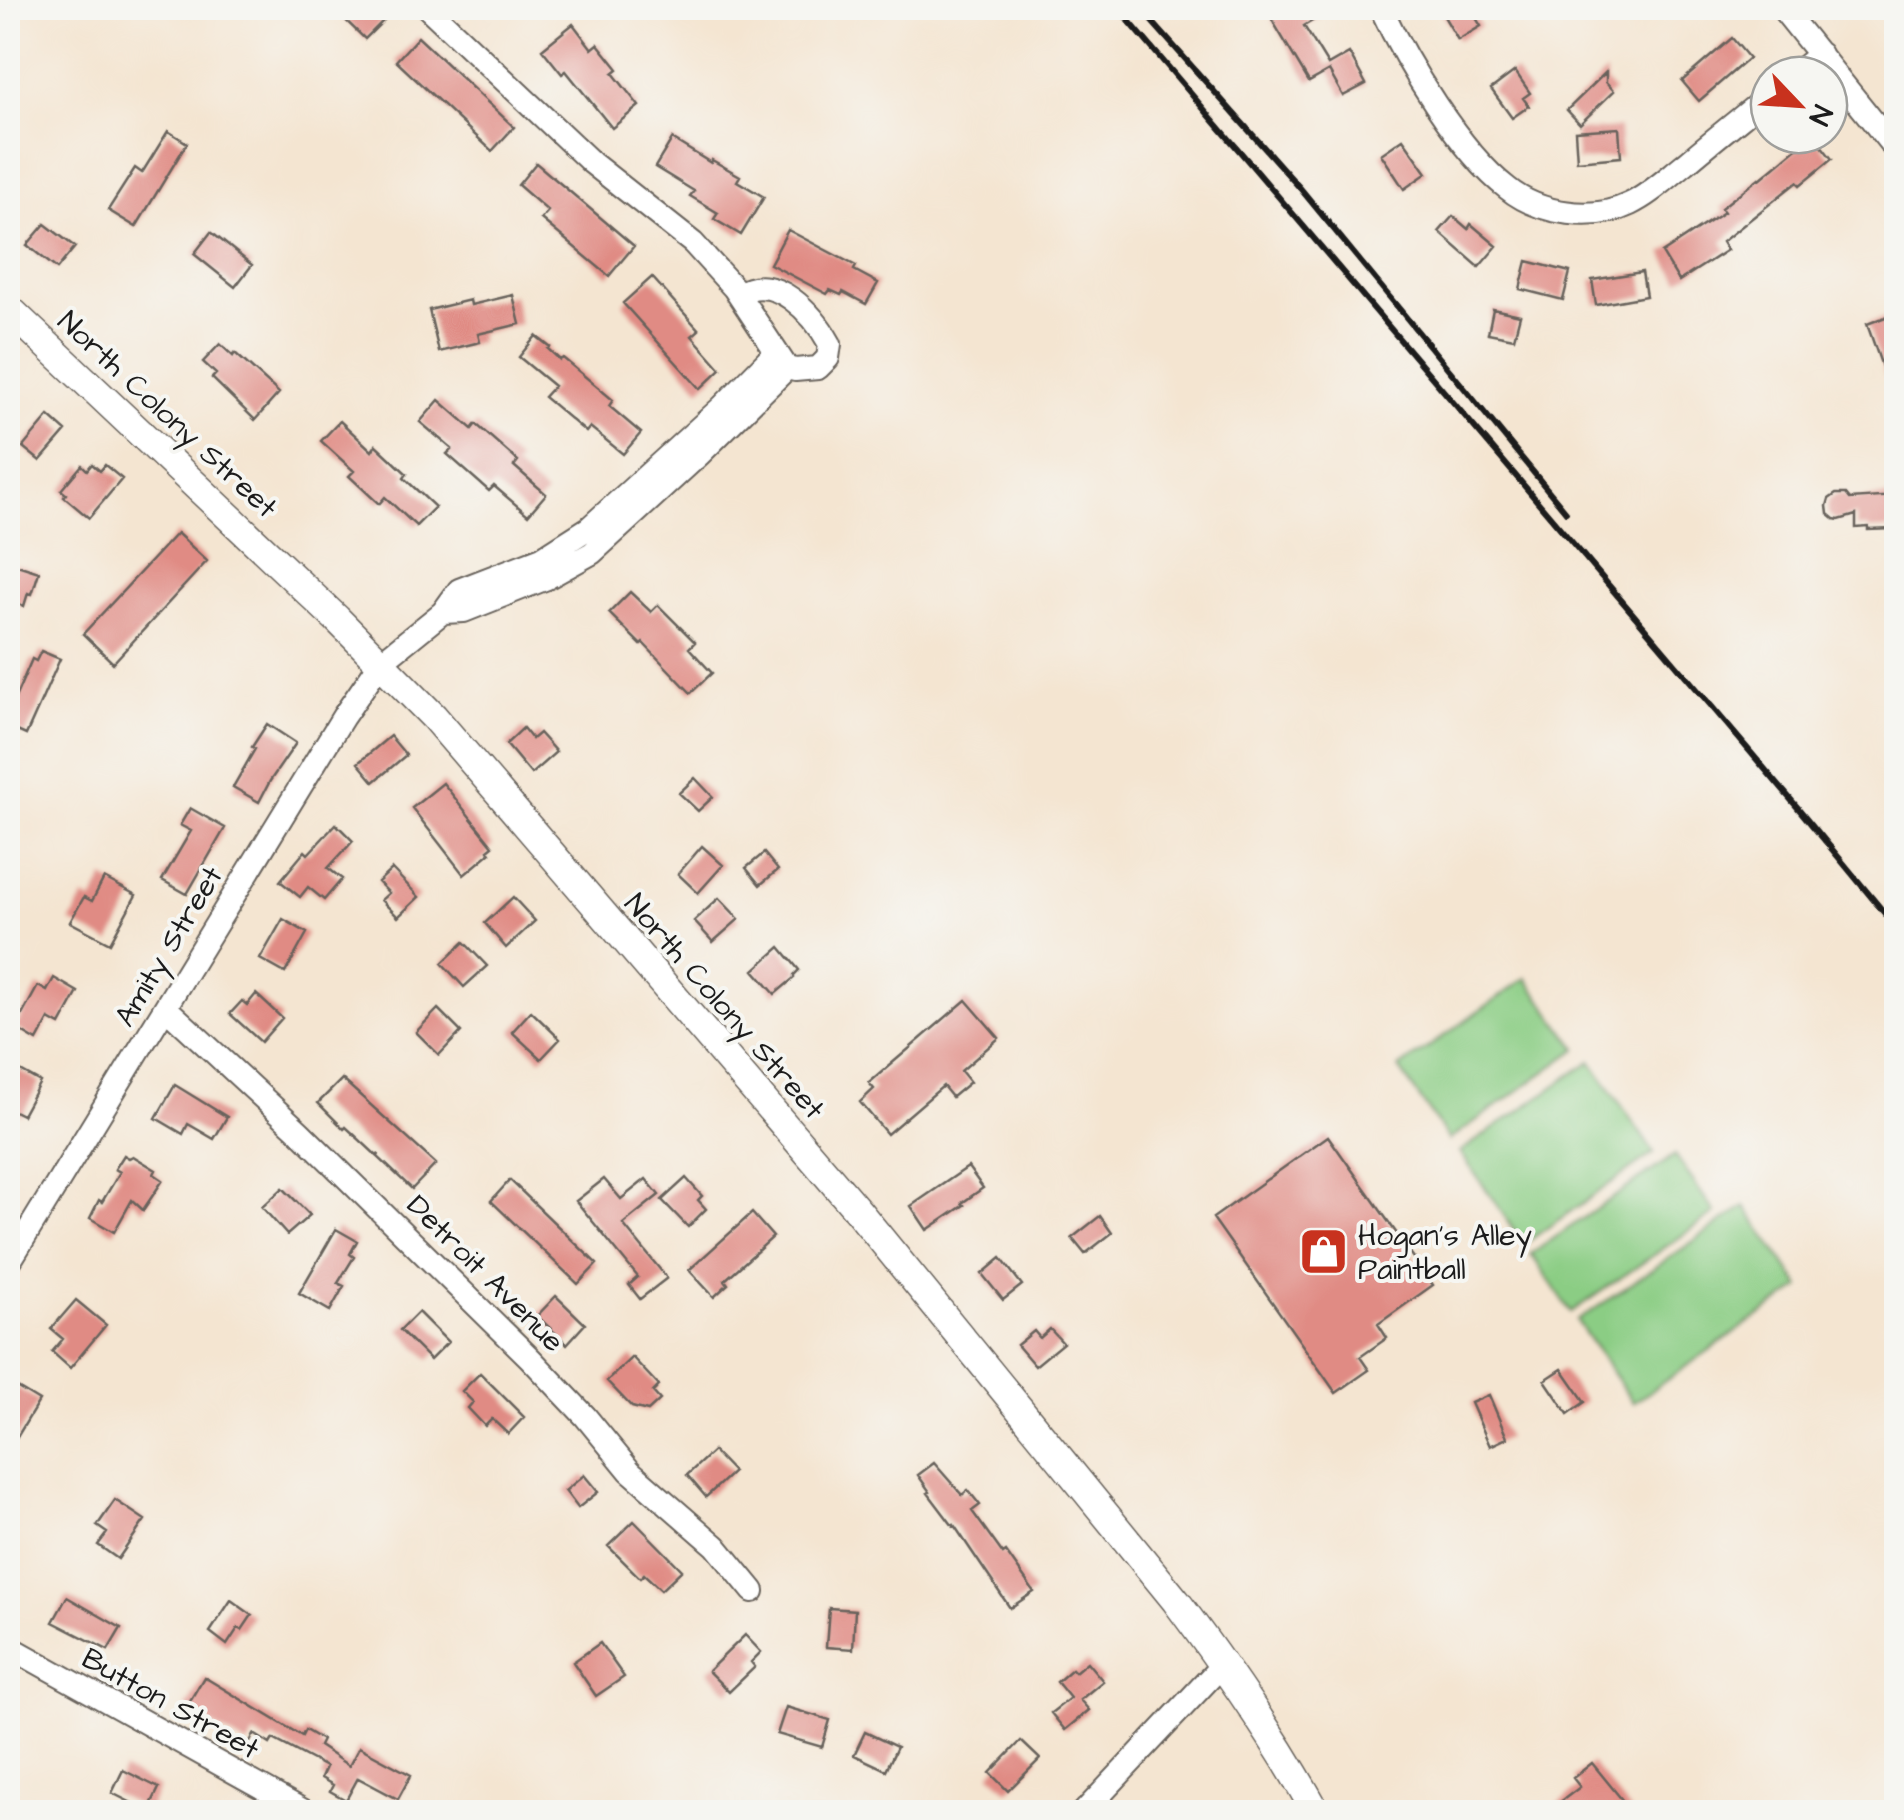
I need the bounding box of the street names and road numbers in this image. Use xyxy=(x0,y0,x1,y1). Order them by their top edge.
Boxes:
street label: North Colony Street xyxy=(47,302,287,529)
street label: Amity Street xyxy=(104,858,234,1035)
street label: North Colony Street xyxy=(614,885,834,1129)
street label: Detroit Avenue xyxy=(397,1186,573,1362)
street label: Button Street xyxy=(74,1638,267,1770)

